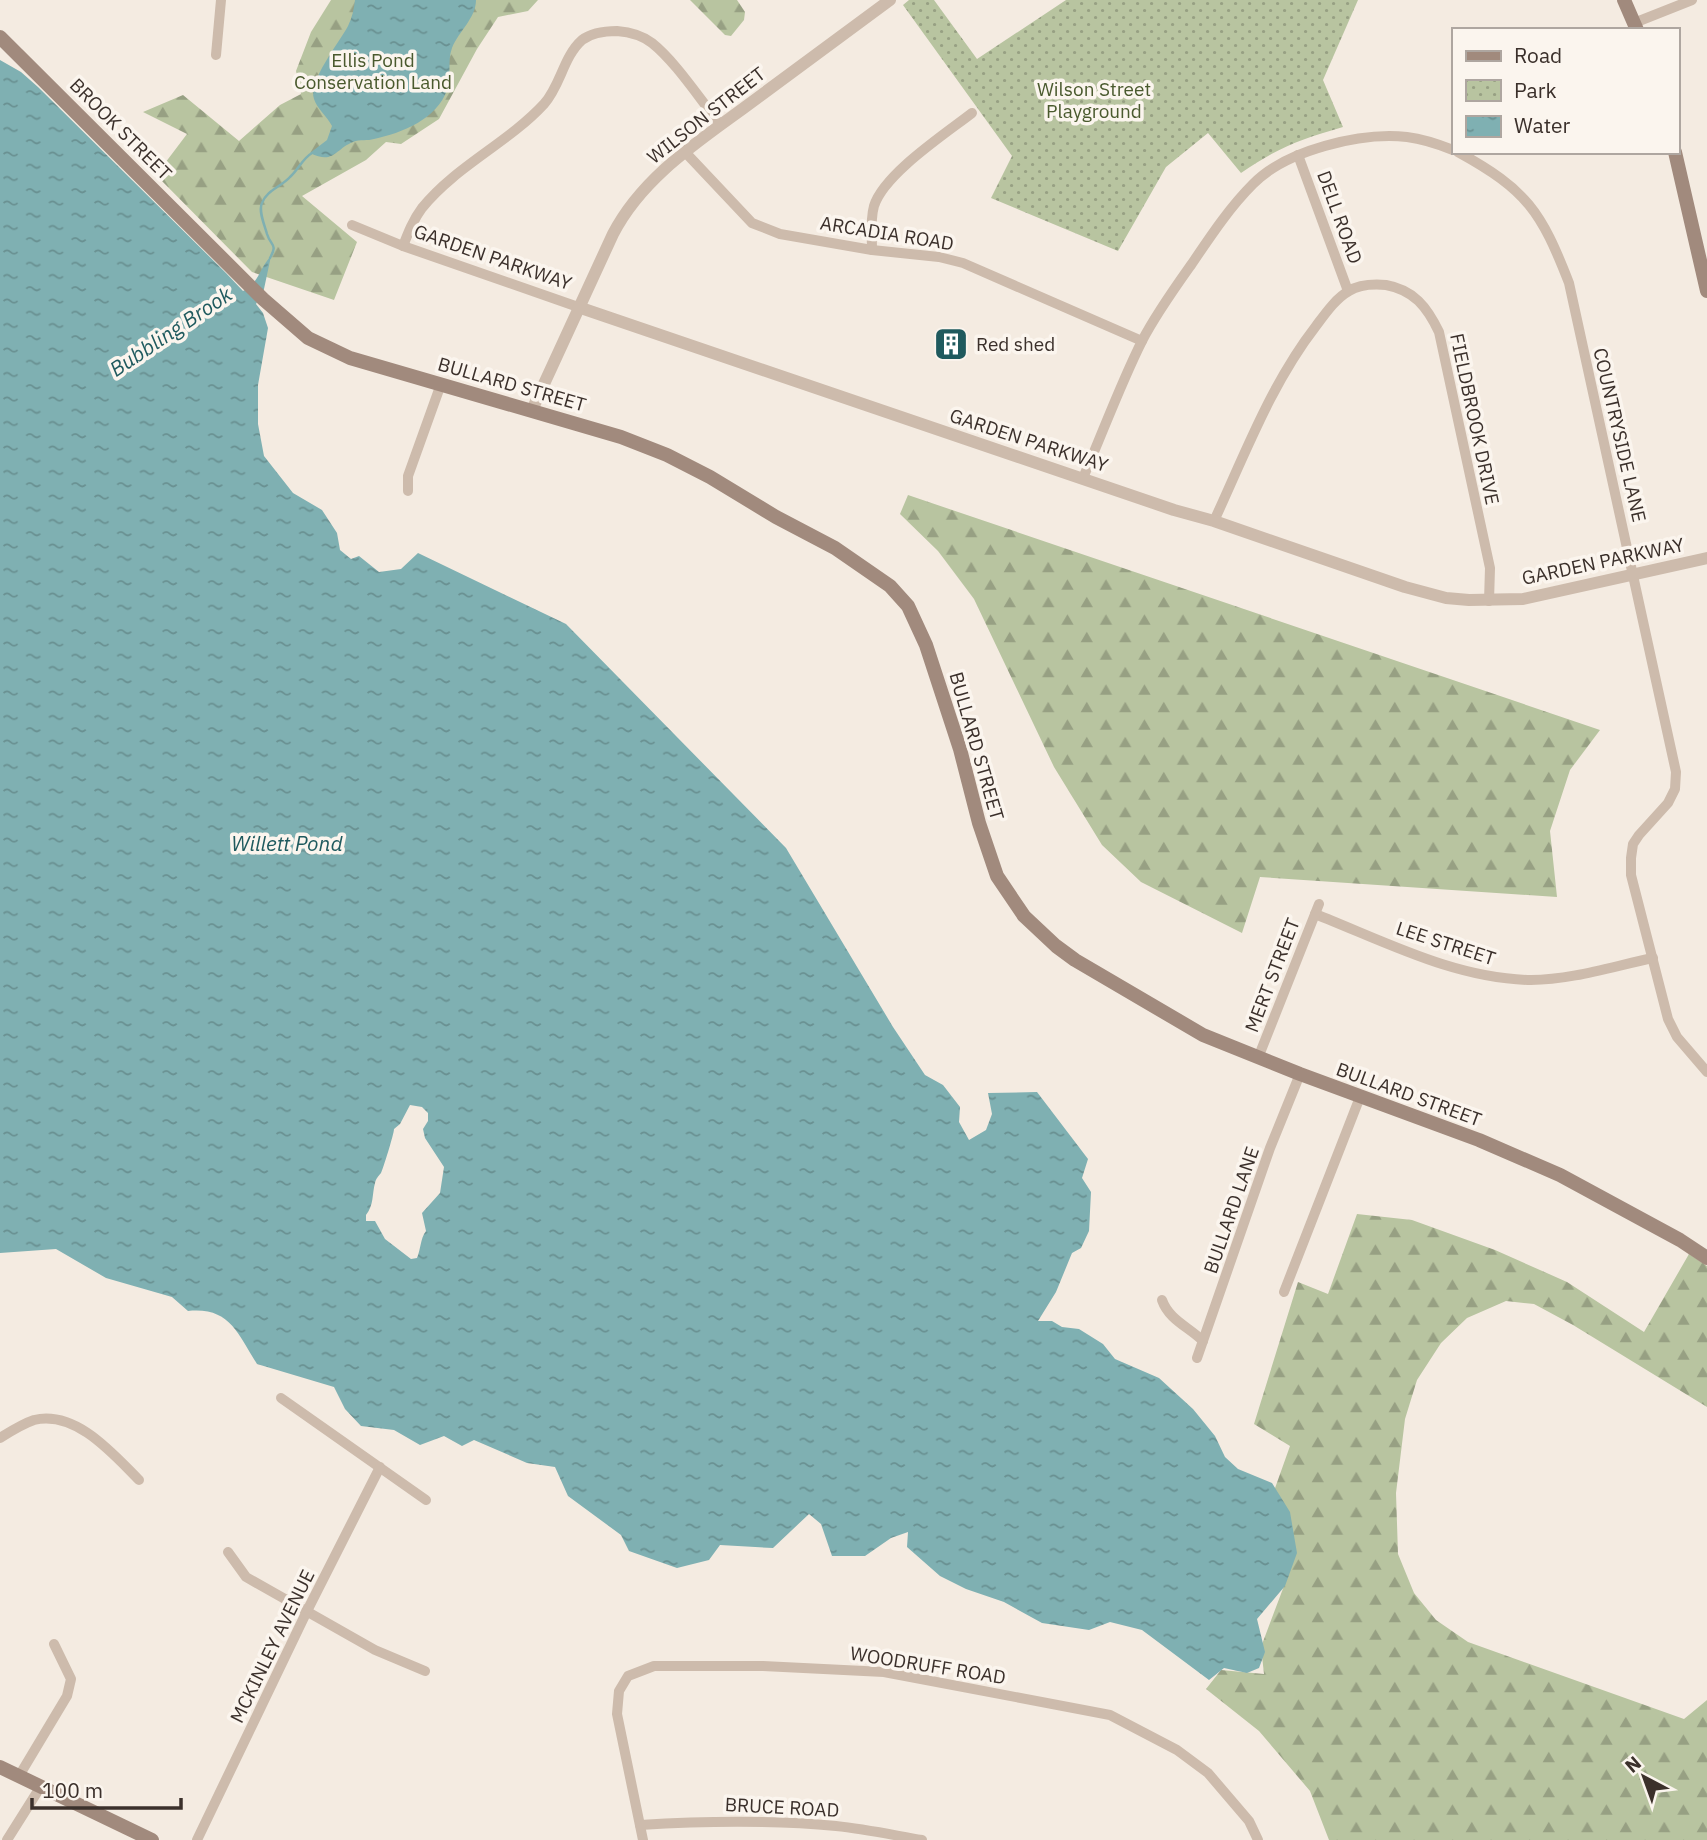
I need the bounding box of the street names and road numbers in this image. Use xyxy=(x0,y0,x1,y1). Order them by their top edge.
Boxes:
street label: WILSON STREET xyxy=(642,61,770,169)
street label: BROOK STREET xyxy=(65,73,177,185)
street label: DELL ROAD xyxy=(1312,167,1368,267)
street label: ARCADIA ROAD xyxy=(818,211,956,255)
street label: GARDEN PARKWAY xyxy=(411,219,576,296)
street label: FIELDBROOK DRIVE xyxy=(1445,331,1505,507)
street label: COUNTRYSIDE LANE xyxy=(1588,346,1652,524)
street label: BULLARD STREET xyxy=(435,351,589,417)
street label: GARDEN PARKWAY xyxy=(947,403,1112,477)
street label: GARDEN PARKWAY xyxy=(1520,532,1687,590)
street label: BULLARD STREET xyxy=(944,669,1010,823)
street label: MERT STREET xyxy=(1239,914,1305,1036)
street label: LEE STREET xyxy=(1393,916,1499,970)
street label: BULLARD STREET xyxy=(1333,1057,1485,1132)
street label: BULLARD LANE xyxy=(1198,1143,1264,1277)
street label: MCKINLEY AVENUE xyxy=(224,1565,320,1727)
street label: WOODRUFF ROAD xyxy=(848,1641,1008,1689)
street label: BRUCE ROAD xyxy=(724,1792,840,1822)

